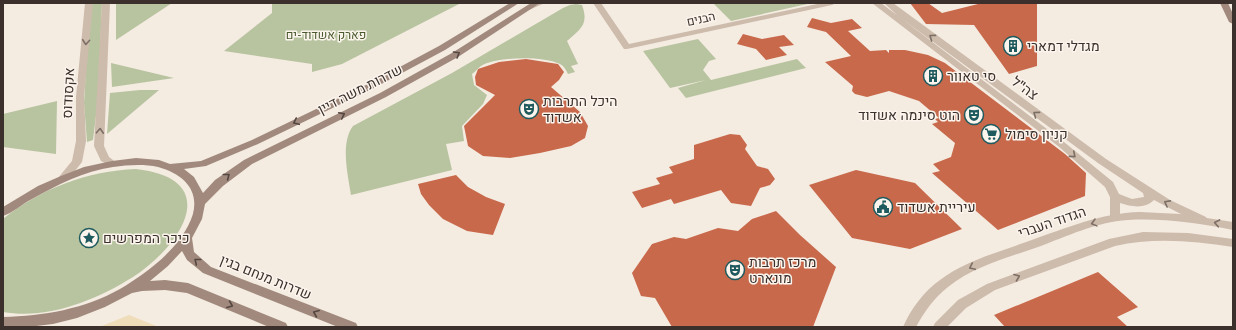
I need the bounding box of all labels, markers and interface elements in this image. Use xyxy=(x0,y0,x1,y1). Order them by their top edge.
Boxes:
street label: הבנים xyxy=(685,9,717,31)
park label: פארק אשדוד-ים xyxy=(286,28,366,44)
one-way arrow xyxy=(929,35,936,42)
building icon: מגדלי דמארי xyxy=(1002,35,1024,57)
one-way arrow xyxy=(81,39,90,45)
place label: מגדלי דמארי xyxy=(1027,39,1100,56)
one-way arrow xyxy=(453,51,460,58)
street label: שדרות משה דיין xyxy=(316,62,406,119)
building icon: סי טאוור xyxy=(922,65,944,87)
street label: אקסודוס xyxy=(60,67,79,119)
place label: סי טאוור xyxy=(947,69,996,86)
street label: צה"ל xyxy=(1008,74,1041,105)
place label: היכל התרבות אשדוד xyxy=(543,94,618,127)
theatre icon: היכל התרבות אשדוד xyxy=(518,98,540,120)
theatre icon: הוט סינמה אשדוד xyxy=(963,104,985,126)
place label: הוט סינמה אשדוד xyxy=(858,108,960,125)
one-way arrow xyxy=(338,112,345,120)
one-way arrow xyxy=(1034,112,1041,119)
one-way arrow xyxy=(293,117,301,125)
supermarket icon: קניון סימול xyxy=(980,123,1002,145)
place label: קניון סימול xyxy=(1005,127,1068,144)
one-way arrow xyxy=(96,128,104,134)
one-way arrow xyxy=(1069,150,1076,157)
one-way arrow xyxy=(223,173,230,180)
public building icon: עיריית אשדוד xyxy=(872,196,894,218)
place label: עיריית אשדוד xyxy=(897,200,976,217)
one-way arrow xyxy=(1164,200,1171,208)
street label: הגדוד העברי xyxy=(1016,204,1089,243)
one-way arrow xyxy=(1091,218,1098,227)
one-way arrow xyxy=(1214,219,1221,227)
place icon: כיכר המפרשים xyxy=(78,227,100,249)
place label: כיכר המפרשים xyxy=(103,231,189,248)
street label: שדרות מנחם בגין xyxy=(217,252,314,304)
place label: מרכז תרבות מונארט xyxy=(749,255,816,288)
one-way arrow xyxy=(194,259,201,266)
theatre icon: מרכז תרבות מונארט xyxy=(724,259,746,281)
one-way arrow xyxy=(968,262,976,270)
one-way arrow xyxy=(1014,273,1021,281)
one-way arrow xyxy=(226,301,233,309)
one-way arrow xyxy=(312,309,319,317)

